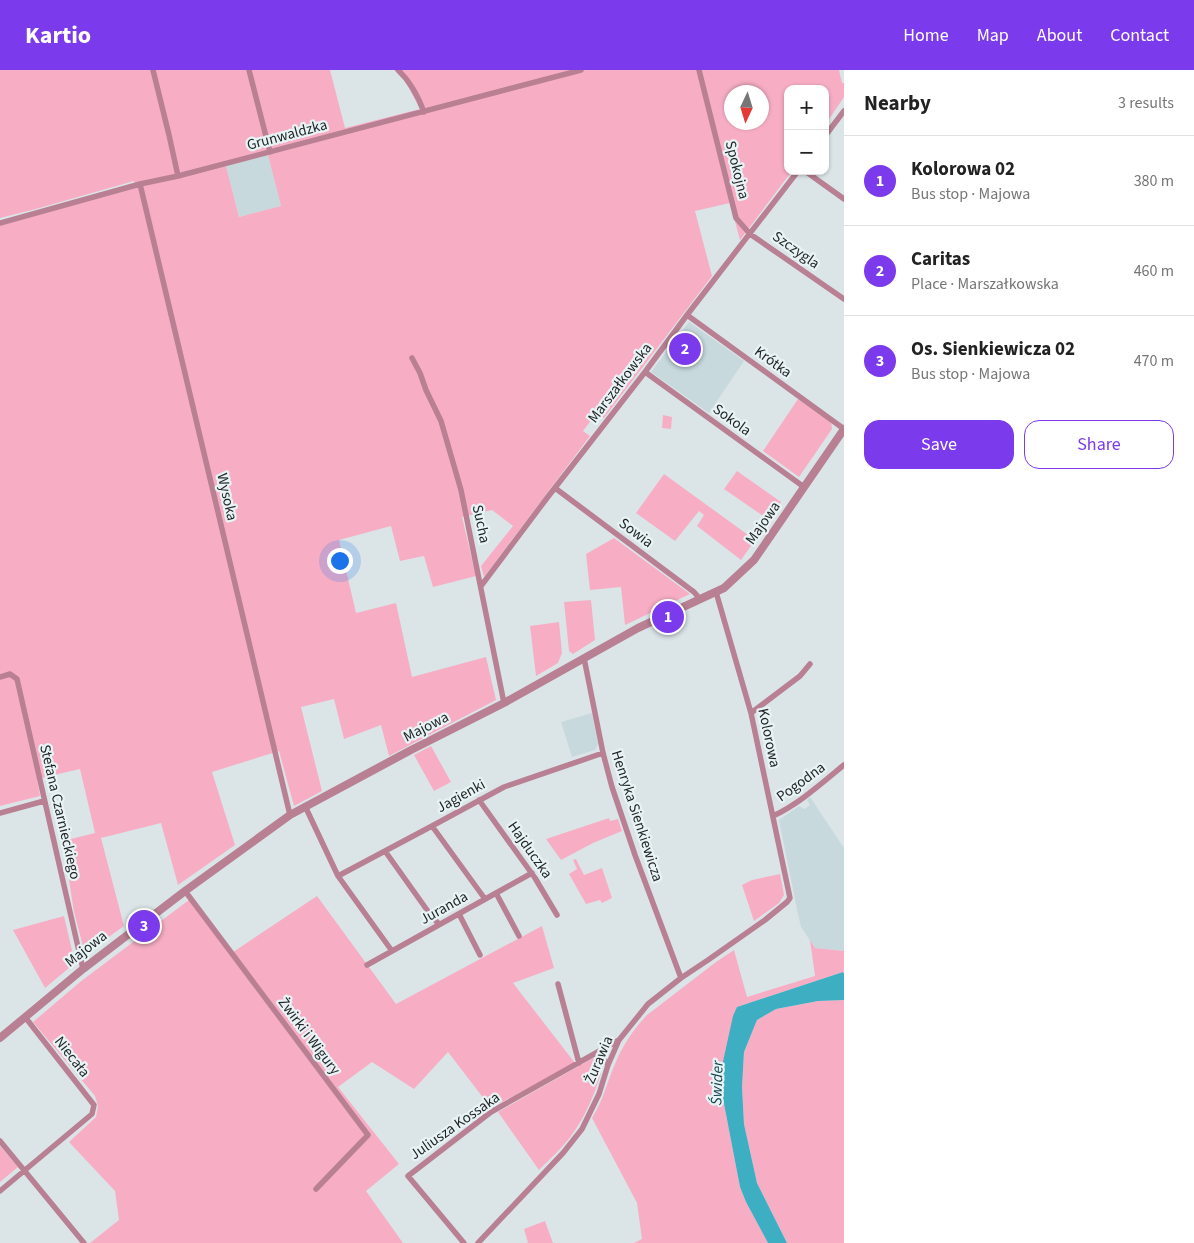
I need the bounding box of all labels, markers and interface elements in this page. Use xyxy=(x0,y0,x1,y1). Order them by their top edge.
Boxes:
text: Kartio xyxy=(25,18,91,53)
text: Home xyxy=(903,23,949,48)
text: Map xyxy=(977,23,1009,48)
text: About xyxy=(1037,23,1082,48)
text: Contact xyxy=(1110,23,1169,48)
north arrow xyxy=(724,85,769,130)
map controls xyxy=(784,85,829,175)
button: + xyxy=(784,85,829,130)
text: Nearby xyxy=(864,88,931,118)
text: 3 results xyxy=(1118,92,1174,114)
street label: Grunwaldzka xyxy=(244,114,330,156)
button: − xyxy=(784,130,829,175)
street label: Spokojna xyxy=(720,139,754,201)
text: Kolorowa 02 xyxy=(911,156,1015,183)
text: 1 xyxy=(876,170,884,192)
text: 380 m xyxy=(1134,170,1174,192)
text: Bus stop · Majowa xyxy=(911,183,1030,205)
street label: Szczygla xyxy=(768,226,824,274)
text: Caritas xyxy=(911,246,970,273)
text: 2 xyxy=(876,260,884,282)
text: 460 m xyxy=(1134,260,1174,282)
text: Place · Marszałkowska xyxy=(911,273,1059,295)
pin: 2 xyxy=(669,330,701,368)
text: Os. Sienkiewicza 02 xyxy=(911,336,1075,363)
street label: Marszałkowska xyxy=(583,339,657,427)
street label: Krótka xyxy=(750,341,796,383)
text: 3 xyxy=(876,350,884,372)
text: 470 m xyxy=(1134,350,1174,372)
text: Bus stop · Majowa xyxy=(911,363,1030,385)
street label: Sokola xyxy=(709,399,755,441)
button: Save xyxy=(864,420,1014,469)
button: Share xyxy=(1024,420,1174,469)
street label: Wysoka xyxy=(211,471,243,523)
street label: Majowa xyxy=(741,497,785,549)
street label: Sucha xyxy=(467,503,495,545)
street label: Sowia xyxy=(614,513,658,553)
your location xyxy=(327,548,353,574)
pin: 1 xyxy=(652,598,684,636)
street label: Kolorowa xyxy=(752,706,786,770)
street label: Majowa xyxy=(400,707,452,747)
street label: Stefana Czarnieckiego xyxy=(34,743,86,881)
street label: Henryka Sienkiewicza xyxy=(606,748,668,884)
street label: Pogodna xyxy=(772,757,830,807)
street label: Jagienki xyxy=(433,774,489,818)
street label: Hajduczka xyxy=(503,817,557,883)
street label: Juranda xyxy=(416,886,472,930)
pin: 3 xyxy=(128,907,160,945)
street label: Majowa xyxy=(60,926,112,972)
street label: Żwirki i Wigury xyxy=(273,993,345,1079)
street label: Niecała xyxy=(49,1032,95,1082)
street label: Żurawia xyxy=(579,1033,619,1087)
water label: Świder xyxy=(705,1059,729,1106)
street label: Juliusza Kossaka xyxy=(406,1087,504,1165)

